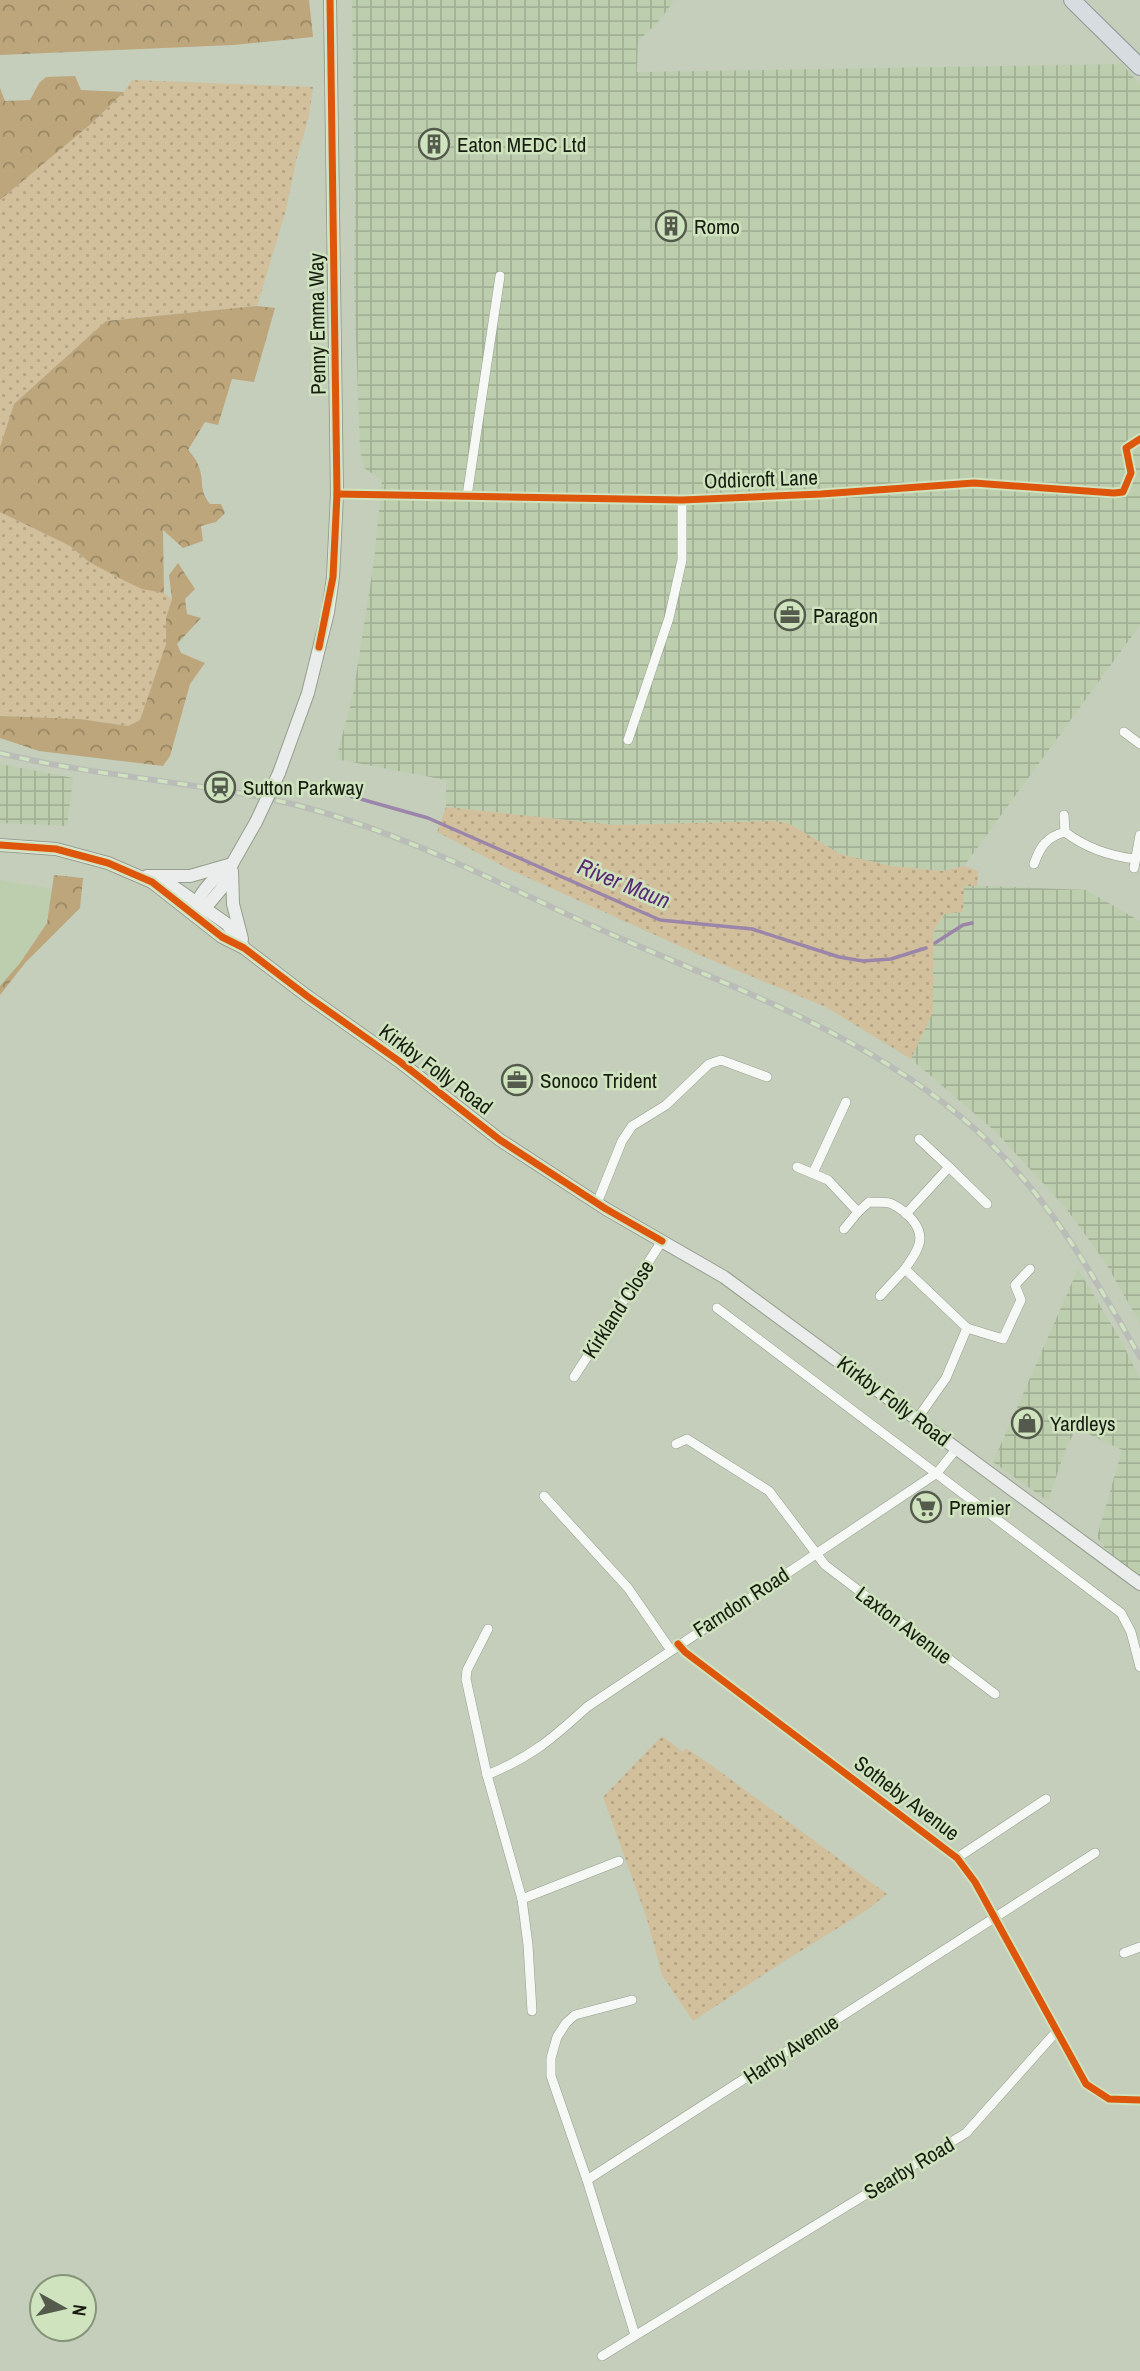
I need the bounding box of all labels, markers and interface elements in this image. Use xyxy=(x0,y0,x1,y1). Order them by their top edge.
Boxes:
building icon: Eaton MEDC Ltd xyxy=(417,127,451,161)
place label: Eaton MEDC Ltd xyxy=(457,130,586,159)
building icon: Romo xyxy=(654,209,688,243)
place label: Romo xyxy=(694,212,740,241)
street label: Penny Emma Way xyxy=(301,252,333,395)
street label: Oddicroft Lane xyxy=(704,463,818,495)
office icon: Paragon xyxy=(773,598,807,632)
place label: Paragon xyxy=(813,601,878,630)
station icon: Sutton Parkway xyxy=(203,770,237,804)
place label: Sutton Parkway xyxy=(243,773,364,802)
water label: River Maun xyxy=(573,850,675,916)
street label: Kirkby Folly Road xyxy=(373,1017,499,1121)
office icon: Sonoco Trident xyxy=(500,1063,534,1097)
place label: Sonoco Trident xyxy=(540,1066,657,1095)
street label: Kirkland Close xyxy=(575,1254,661,1364)
street label: Kirkby Folly Road xyxy=(831,1349,957,1453)
shop icon: Yardleys xyxy=(1010,1406,1044,1440)
place label: Yardleys xyxy=(1050,1409,1116,1438)
supermarket icon: Premier xyxy=(909,1490,943,1524)
place label: Premier xyxy=(949,1493,1011,1522)
street label: Farndon Road xyxy=(687,1560,795,1644)
street label: Laxton Avenue xyxy=(850,1579,958,1671)
street label: Sotheby Avenue xyxy=(848,1749,966,1847)
street label: Harby Avenue xyxy=(738,2007,844,2091)
street label: Searby Road xyxy=(858,2130,960,2206)
north arrow xyxy=(28,2273,98,2343)
text: N xyxy=(66,2303,93,2318)

